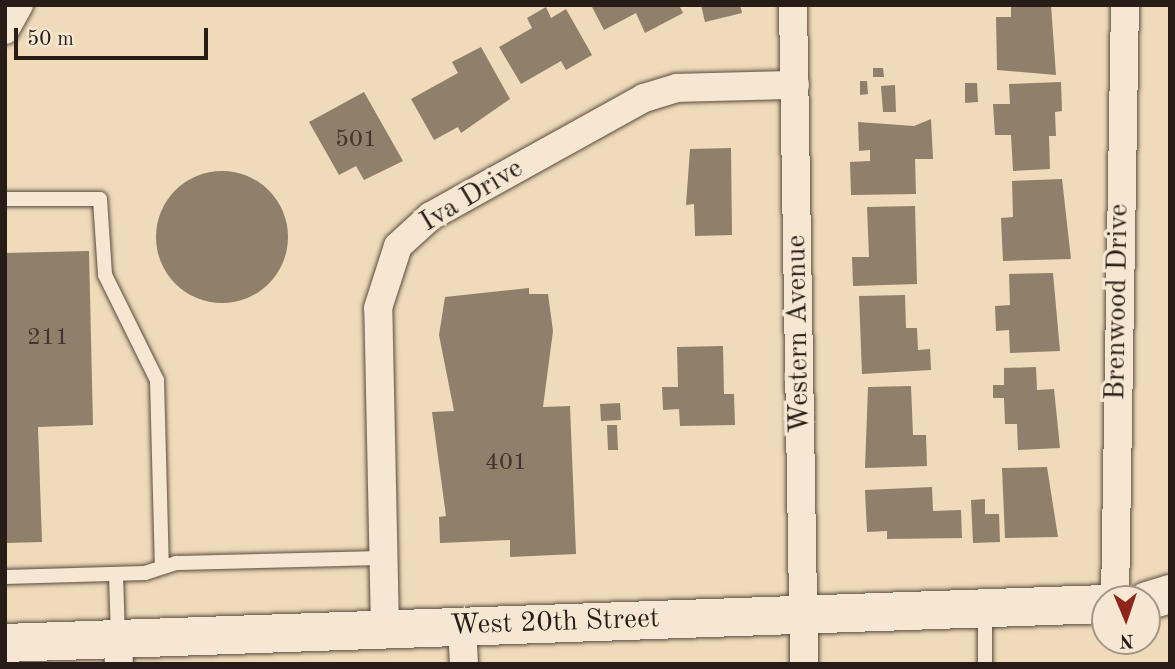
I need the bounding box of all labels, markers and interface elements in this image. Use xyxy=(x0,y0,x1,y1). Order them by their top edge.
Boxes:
scale bar xyxy=(18,14,212,58)
text: 50 m xyxy=(27,29,74,50)
house number: 501 xyxy=(335,127,377,155)
street label: Iva Drive xyxy=(415,152,529,240)
street label: Brenwood Drive xyxy=(1099,203,1137,401)
street label: Western Avenue xyxy=(780,235,818,433)
house number: 211 xyxy=(27,325,69,353)
house number: 401 xyxy=(485,450,527,478)
north arrow xyxy=(1091,585,1161,655)
street label: West 20th Street xyxy=(450,603,660,643)
text: N xyxy=(1119,630,1134,649)

